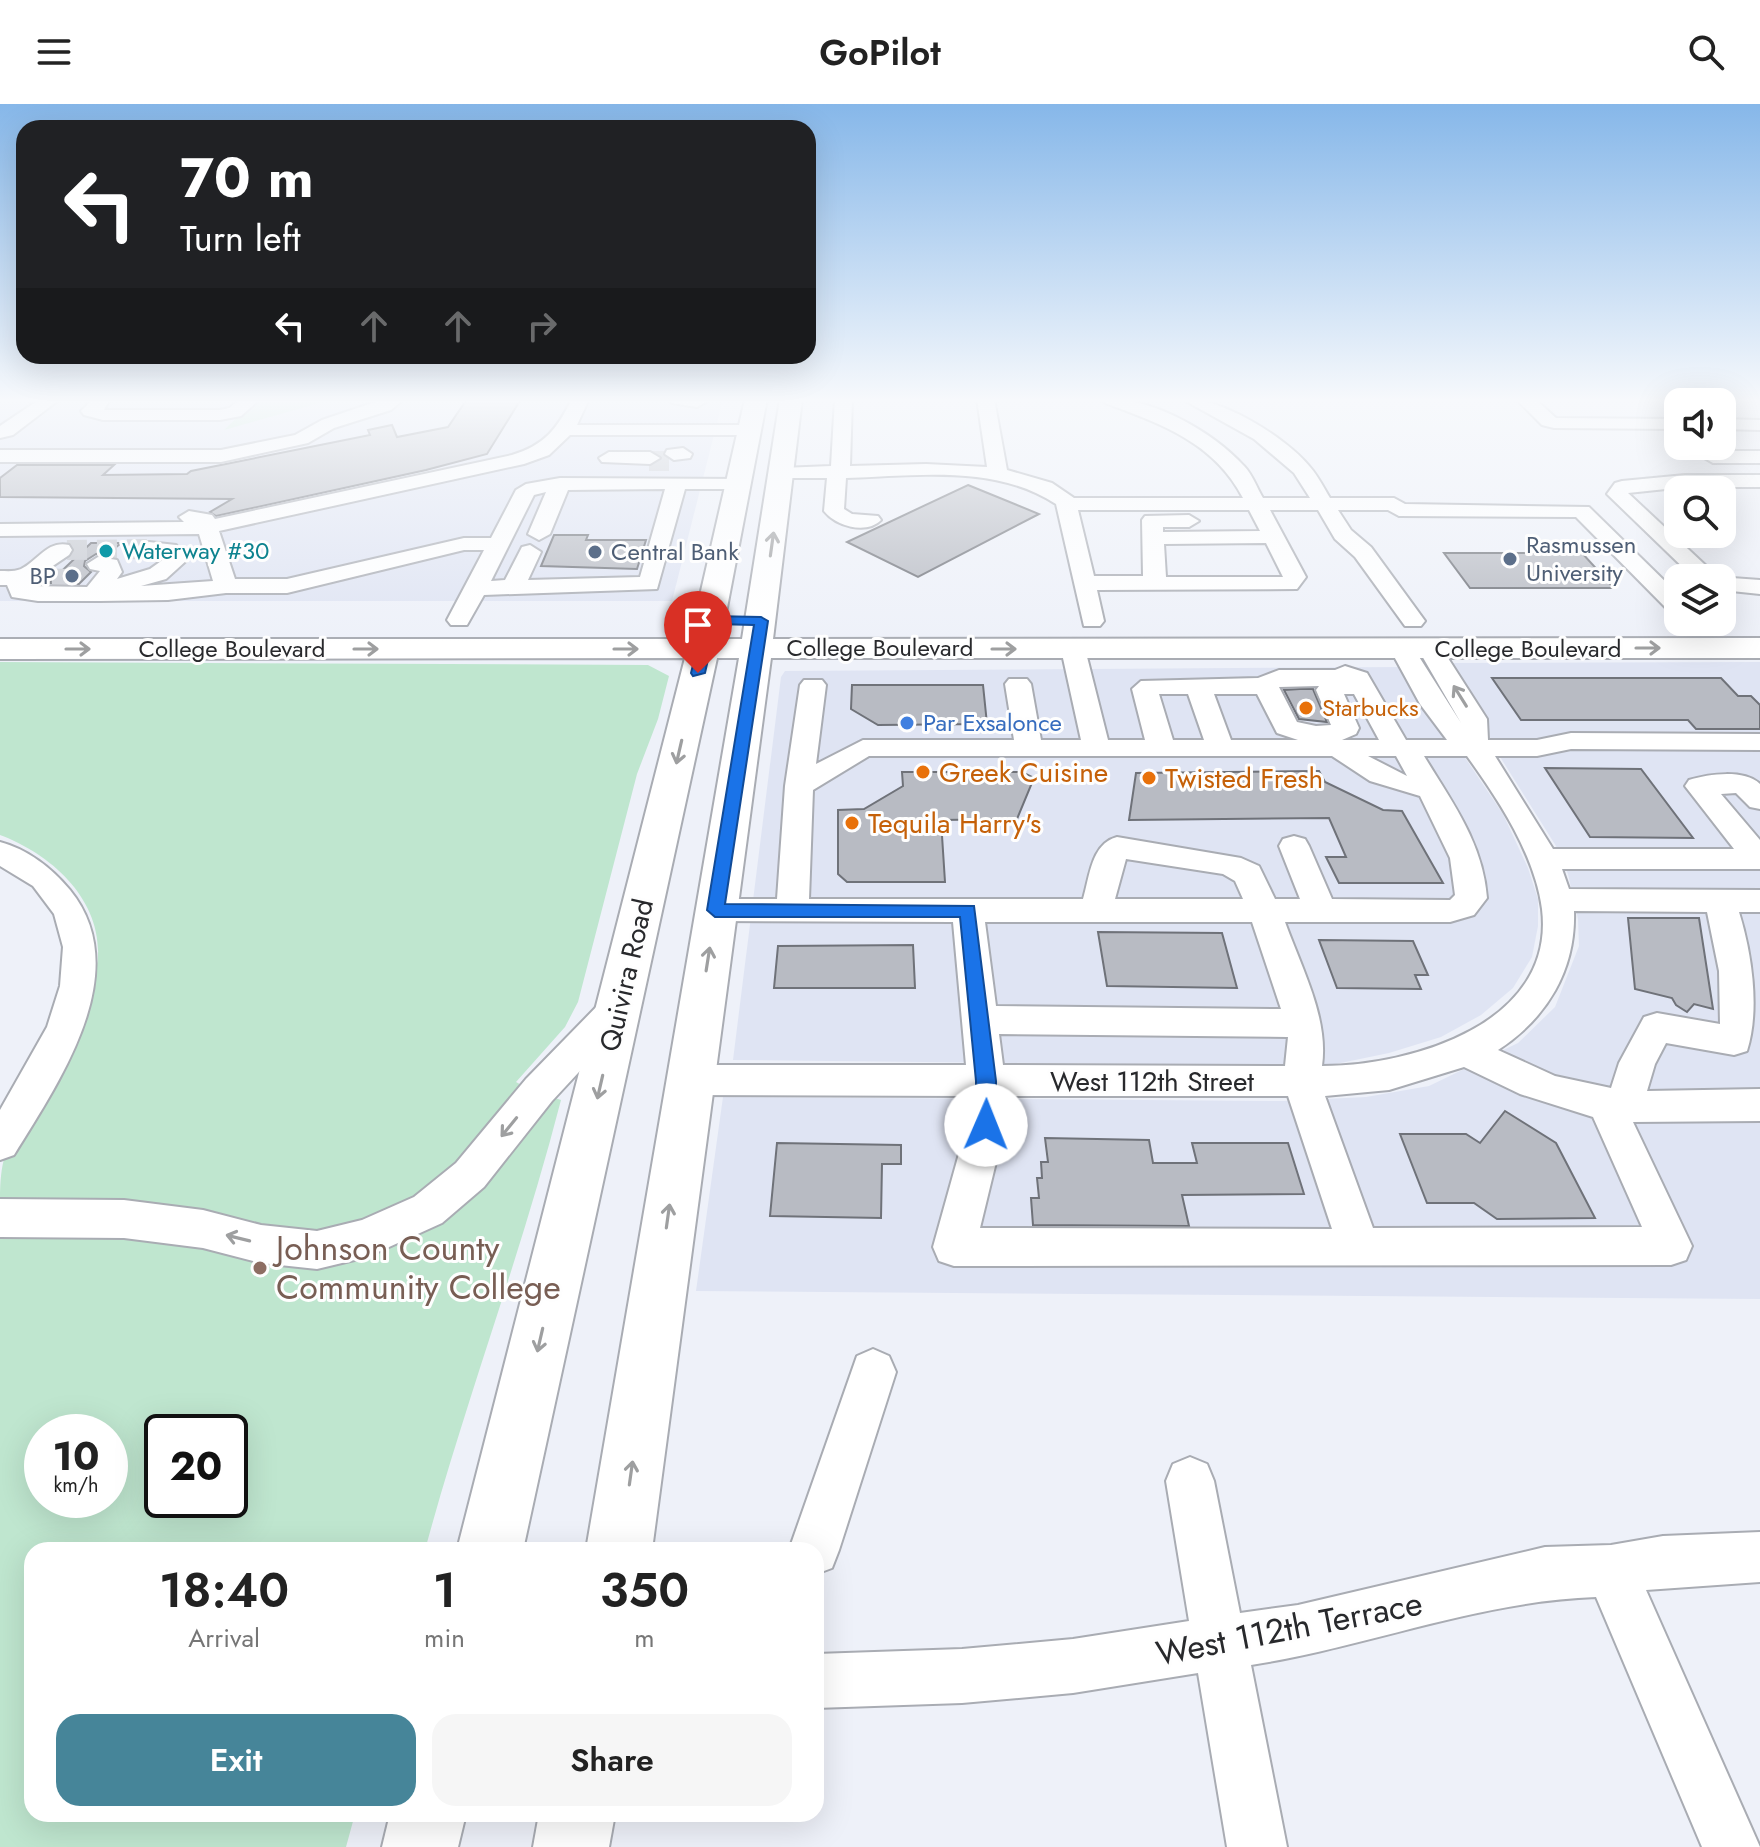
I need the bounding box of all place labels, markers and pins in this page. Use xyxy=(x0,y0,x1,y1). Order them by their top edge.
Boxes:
place label: Rasmussen University xyxy=(1526,527,1636,590)
place label: Waterway #30 xyxy=(122,533,270,568)
place label: Central Bank xyxy=(611,534,739,569)
marker: Waterway #30 xyxy=(97,542,115,560)
marker: Central Bank xyxy=(586,543,604,561)
marker: Rasmussen University xyxy=(1501,550,1519,568)
place label: BP xyxy=(29,558,56,593)
marker: BP xyxy=(63,567,81,585)
pin xyxy=(664,591,732,673)
place label: Starbucks xyxy=(1322,690,1419,725)
marker: Starbucks xyxy=(1297,699,1315,717)
place label: Par Exsalonce xyxy=(923,705,1062,740)
marker: Par Exsalonce xyxy=(898,714,916,732)
place label: Greek Cuisine xyxy=(939,752,1108,793)
place label: Twisted Fresh xyxy=(1165,758,1323,799)
marker: Greek Cuisine xyxy=(914,763,932,781)
marker: Twisted Fresh xyxy=(1140,769,1158,787)
place label: Tequila Harry's xyxy=(868,803,1041,844)
marker: Tequila Harry's xyxy=(843,814,861,832)
place label: Johnson County Community College xyxy=(272,1224,561,1312)
marker: Johnson County Community College xyxy=(251,1259,269,1277)

